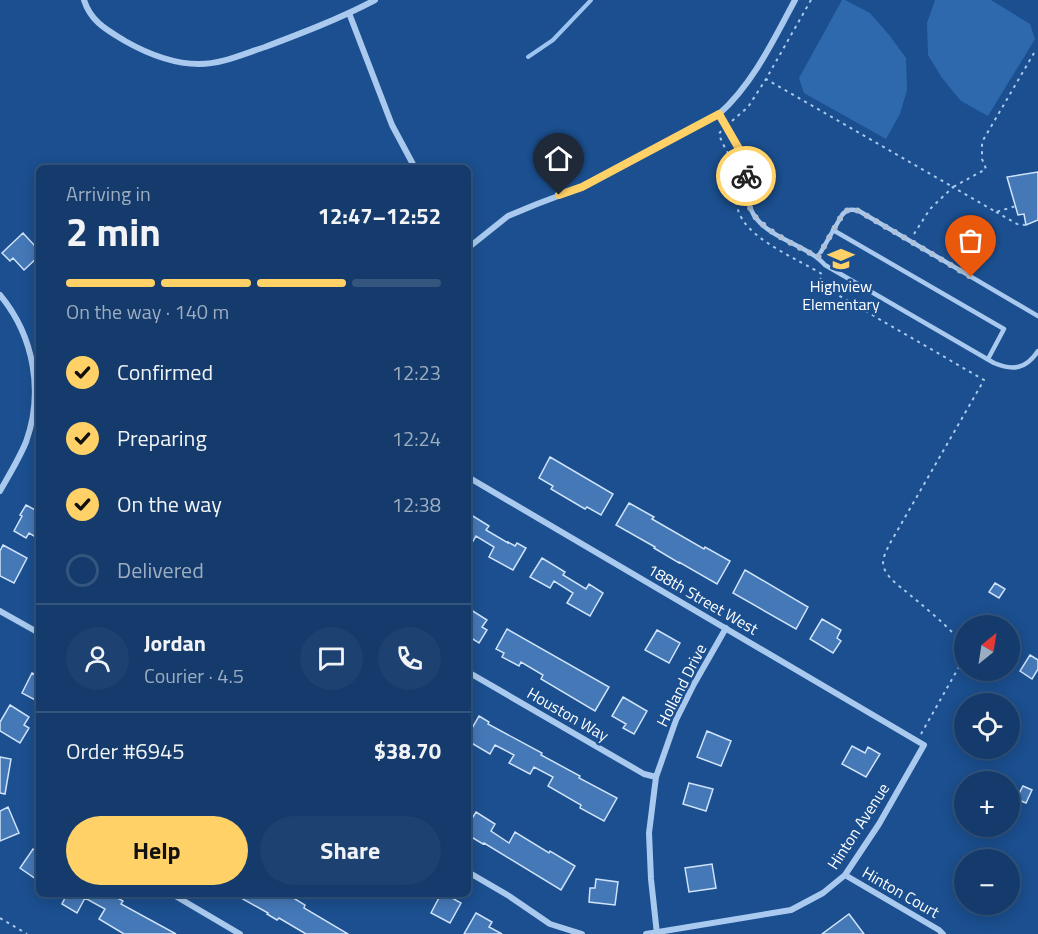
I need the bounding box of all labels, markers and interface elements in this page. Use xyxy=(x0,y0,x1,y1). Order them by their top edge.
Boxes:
pin xyxy=(533,133,584,195)
icon: home xyxy=(542,142,575,175)
courier xyxy=(716,146,776,206)
icon: bike xyxy=(730,160,763,193)
text: Arriving in xyxy=(66,178,151,209)
text: 12:47–12:52 xyxy=(318,199,441,233)
text: 2 min xyxy=(66,202,161,261)
pin xyxy=(945,215,996,277)
icon: bag xyxy=(954,224,987,257)
school or university icon: Highview Elementary xyxy=(826,244,856,274)
place label: Highview Elementary xyxy=(802,274,880,316)
text: On the way · 140 m xyxy=(66,296,229,327)
text: Confirmed xyxy=(117,355,213,389)
icon: check xyxy=(66,356,99,389)
text: 12:23 xyxy=(392,357,441,388)
text: Preparing xyxy=(117,421,207,455)
icon: check xyxy=(66,422,99,455)
text: 12:24 xyxy=(392,423,441,454)
text: On the way xyxy=(117,487,222,521)
icon: check xyxy=(66,488,99,521)
text: 12:38 xyxy=(392,489,441,520)
text: Delivered xyxy=(117,553,204,587)
street label: 188th Street West xyxy=(643,558,763,641)
north arrow xyxy=(954,615,1020,681)
map controls xyxy=(954,615,1020,915)
text: Jordan xyxy=(144,626,206,660)
button: person xyxy=(66,627,129,690)
button: chat xyxy=(300,627,363,690)
button: phone xyxy=(378,627,441,690)
street label: Holland Drive xyxy=(650,639,712,731)
text: Courier · 4.5 xyxy=(144,660,244,691)
street label: Houston Way xyxy=(523,681,614,747)
button: locate xyxy=(954,693,1020,759)
text: Order #6945 xyxy=(66,734,185,768)
text: $38.70 xyxy=(374,734,441,768)
button: + xyxy=(954,771,1020,837)
street label: Hinton Avenue xyxy=(821,778,895,874)
button: Help xyxy=(66,816,248,885)
button: Share xyxy=(260,816,441,885)
button: − xyxy=(954,849,1020,915)
street label: Hinton Court xyxy=(858,860,944,924)

